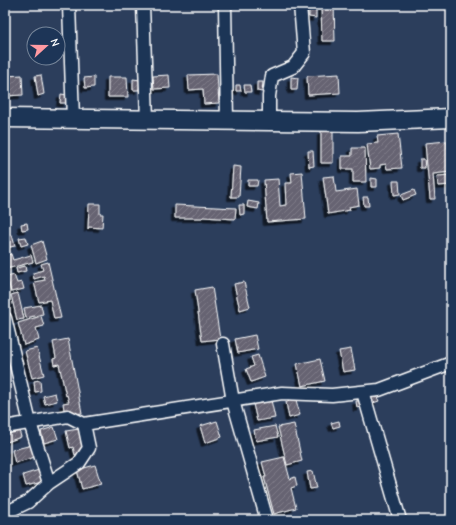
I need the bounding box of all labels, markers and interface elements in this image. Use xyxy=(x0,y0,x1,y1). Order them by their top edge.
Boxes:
north arrow xyxy=(26,26,66,66)
text: N xyxy=(48,37,62,48)

